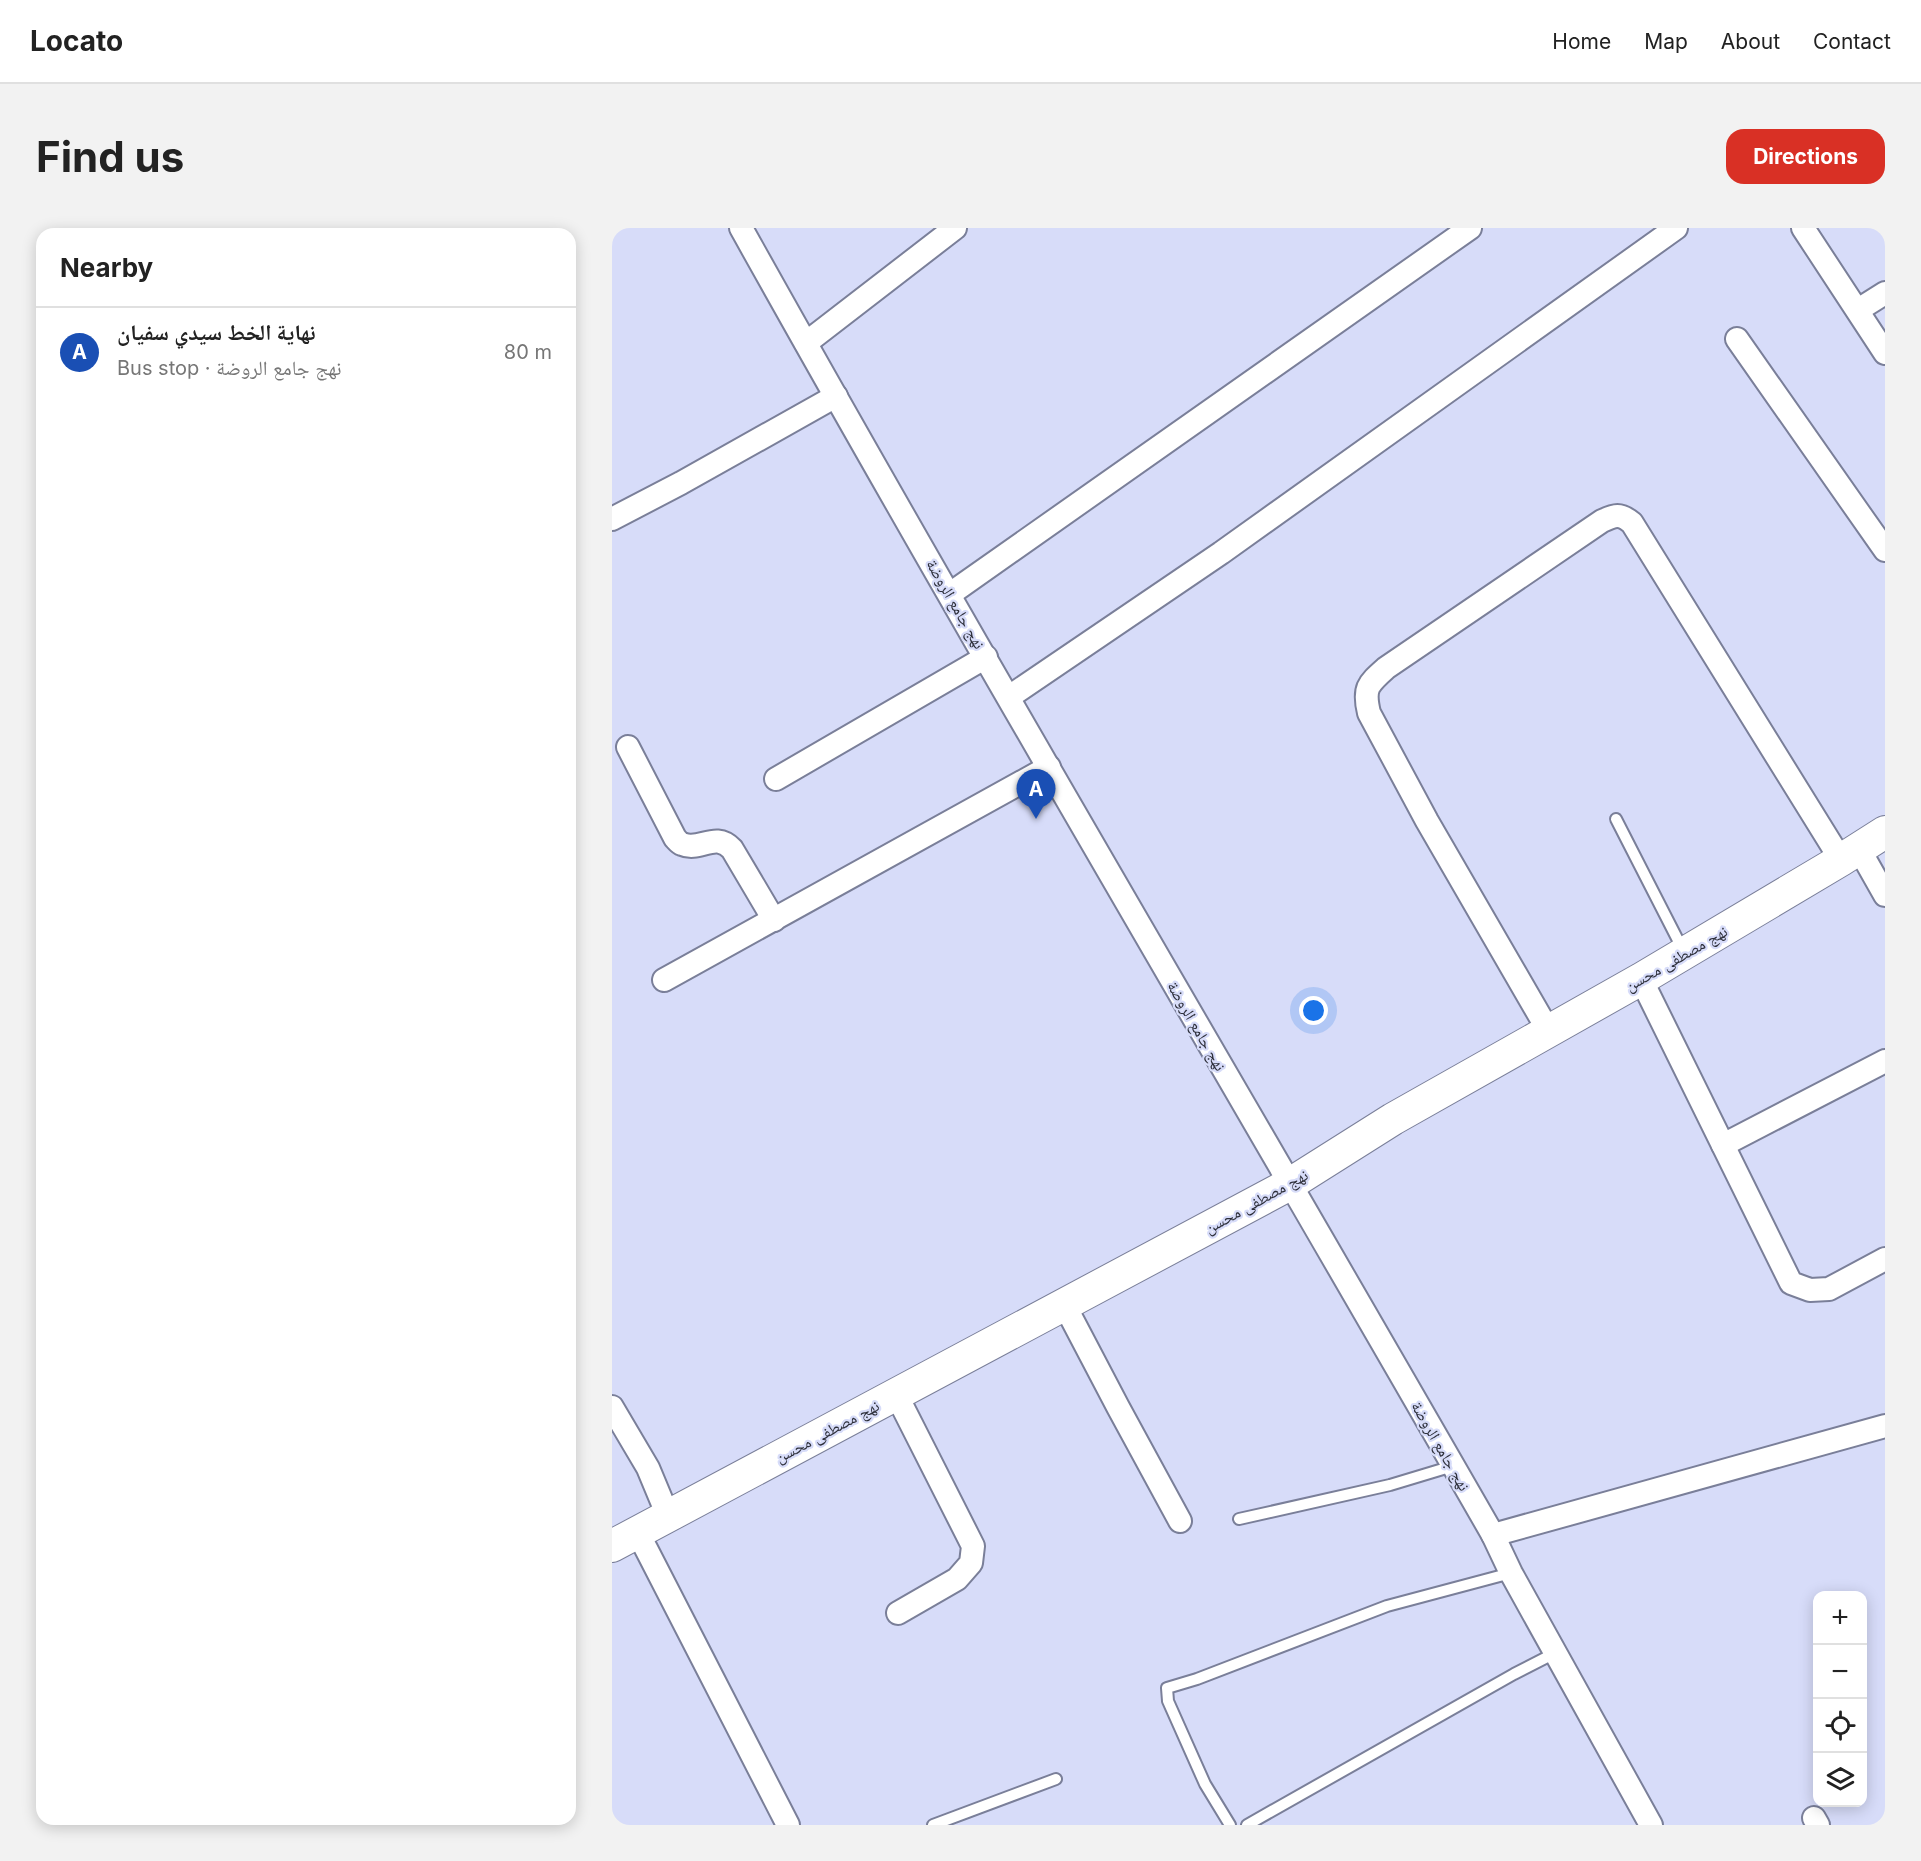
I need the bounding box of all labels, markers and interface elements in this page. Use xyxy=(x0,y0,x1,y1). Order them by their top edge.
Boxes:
text: Locato xyxy=(30,24,123,58)
text: Home xyxy=(1552,29,1611,54)
text: Map xyxy=(1644,29,1688,54)
text: About xyxy=(1721,29,1780,54)
text: Contact xyxy=(1813,29,1891,54)
button: Directions xyxy=(1726,129,1885,184)
text: Find us xyxy=(36,131,184,182)
text: Nearby xyxy=(60,252,153,283)
text: نهاية الخط سيدي سفيان xyxy=(117,319,316,345)
text: A xyxy=(72,340,87,364)
text: 80 m xyxy=(504,340,552,364)
text: Bus stop · نهج جامع الروضة xyxy=(117,356,342,380)
street label: نهج جامع الروضة xyxy=(921,556,990,653)
pin: A xyxy=(1016,770,1056,819)
street label: نهج مصطفى محسن xyxy=(1621,921,1731,996)
street label: نهج جامع الروضة xyxy=(1162,978,1231,1075)
your location xyxy=(1299,996,1328,1025)
street label: نهج مصطفى محسن xyxy=(1201,1164,1312,1239)
street label: نهج مصطفى محسن xyxy=(772,1395,883,1468)
street label: نهج جامع الروضة xyxy=(1406,1398,1475,1495)
map controls xyxy=(1813,1591,1867,1807)
button: + xyxy=(1813,1591,1867,1645)
button: − xyxy=(1813,1645,1867,1699)
button: locate xyxy=(1813,1699,1867,1753)
button: layers xyxy=(1813,1753,1867,1807)

